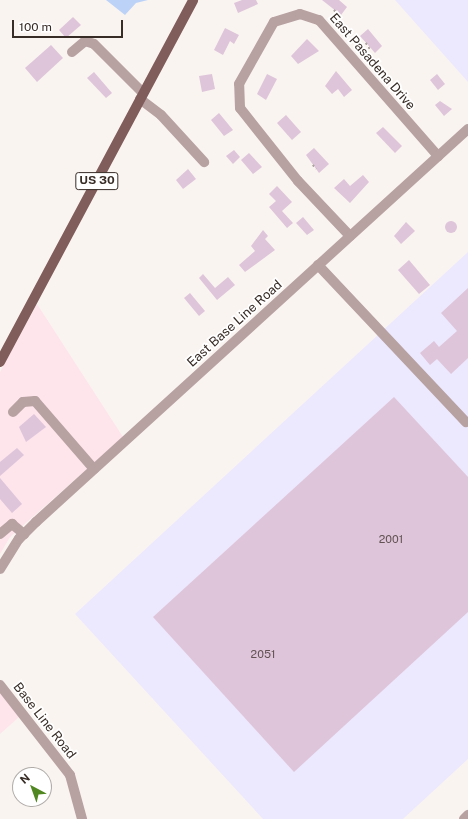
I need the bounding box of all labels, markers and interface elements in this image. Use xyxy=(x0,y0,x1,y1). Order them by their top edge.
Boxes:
street label: East Pasadena Drive xyxy=(326,11,418,113)
scale bar xyxy=(14,12,125,38)
text: 100 m xyxy=(19,20,52,34)
road number: US 30 xyxy=(75,171,119,191)
street label: East Base Line Road xyxy=(184,277,286,371)
house number: 2001 xyxy=(379,532,403,546)
house number: 2051 xyxy=(251,647,275,661)
street label: Base Line Road xyxy=(9,680,79,762)
north arrow xyxy=(12,767,52,807)
text: N xyxy=(18,771,32,786)

